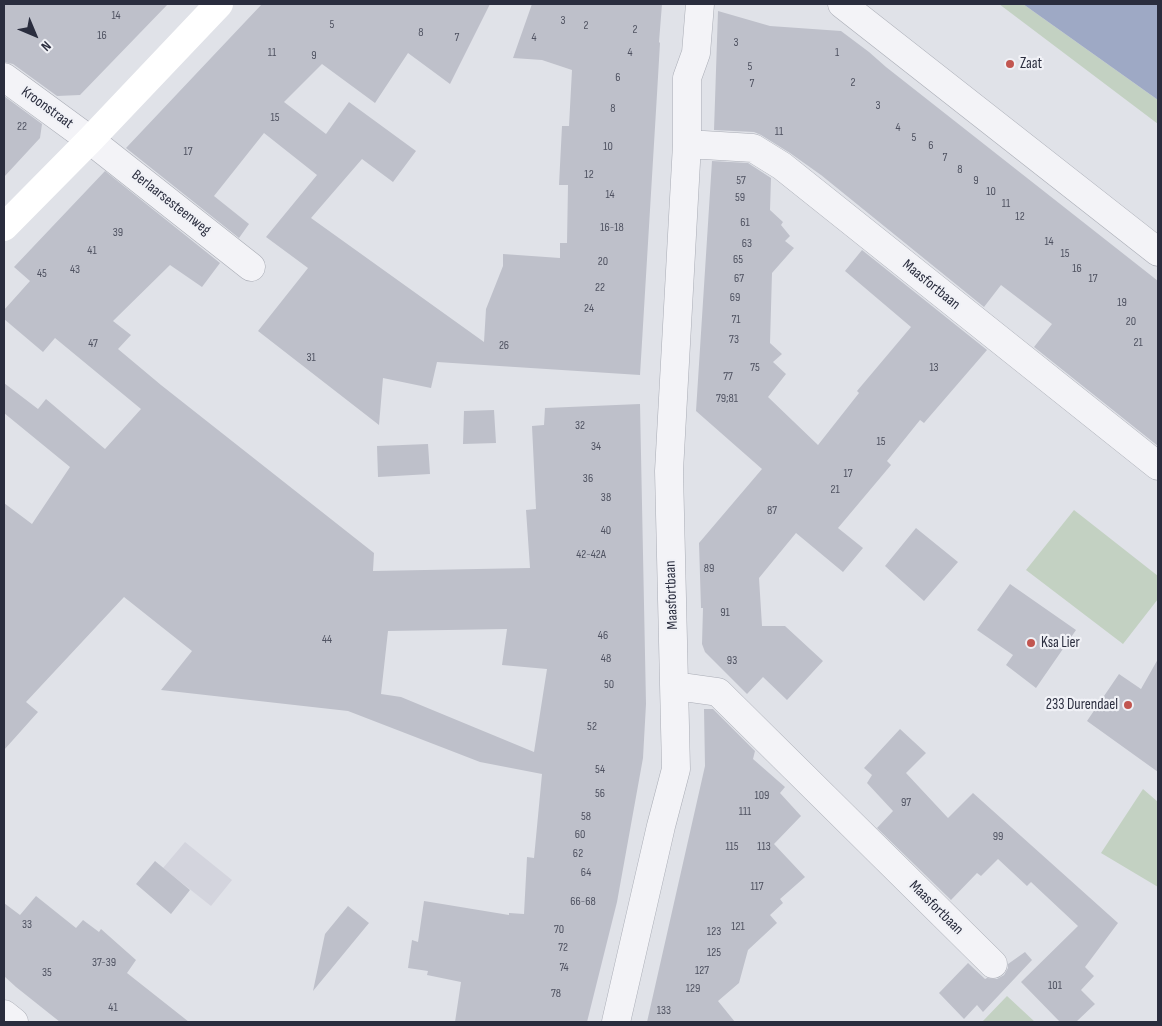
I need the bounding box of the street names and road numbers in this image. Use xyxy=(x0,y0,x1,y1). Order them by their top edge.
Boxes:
street label: Kroonstraat xyxy=(18,83,76,133)
street label: Berlaarsesteenweg xyxy=(128,166,214,240)
street label: Maasfortbaan xyxy=(898,256,964,314)
street label: Maasfortbaan xyxy=(662,560,682,630)
street label: Maasfortbaan xyxy=(905,877,967,939)

